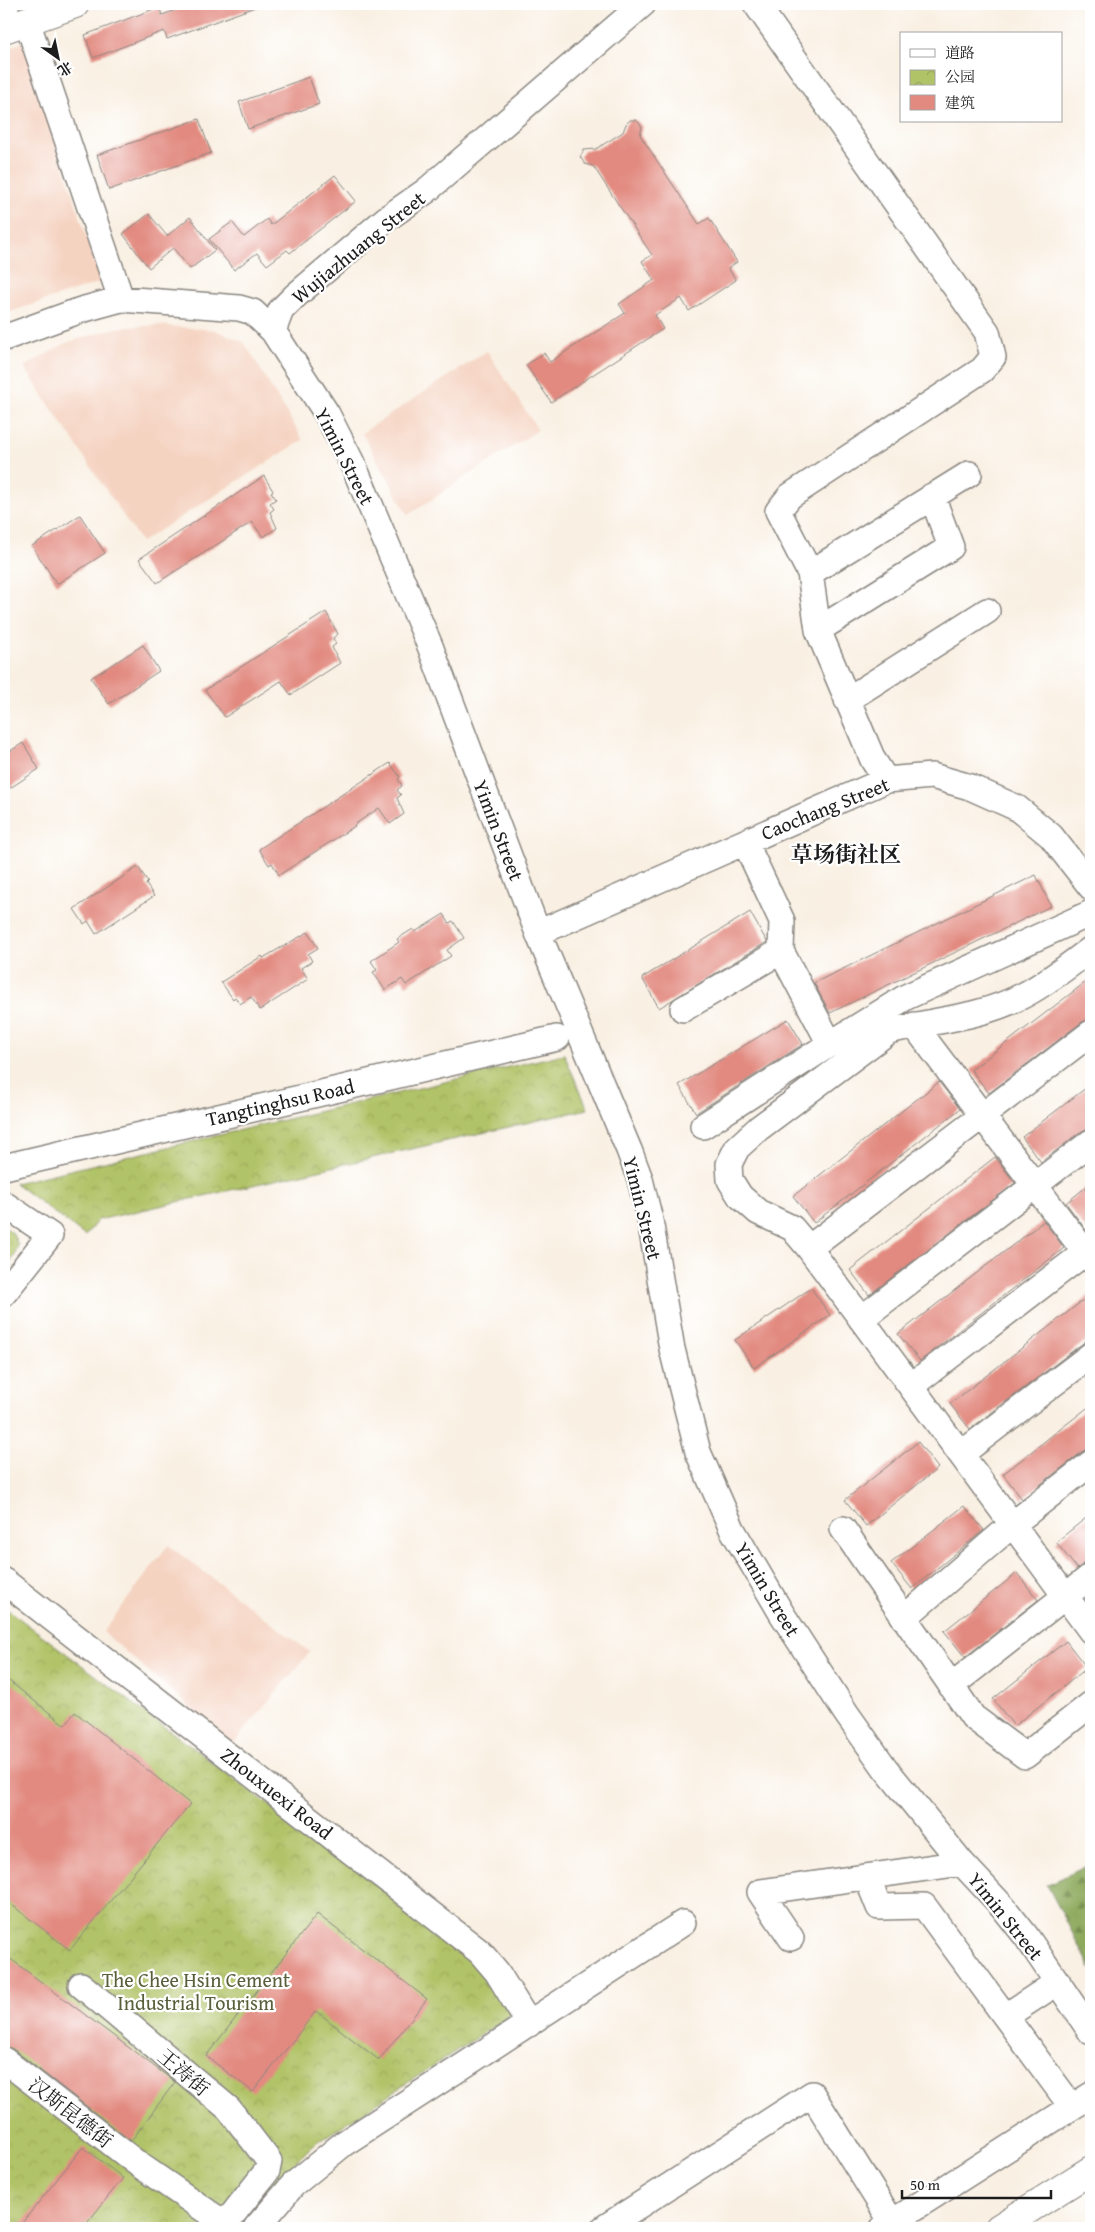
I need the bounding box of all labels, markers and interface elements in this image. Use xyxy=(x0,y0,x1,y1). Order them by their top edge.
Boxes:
north arrow xyxy=(32,32,82,82)
legend xyxy=(900,32,1062,122)
text: 道路 xyxy=(945,42,975,63)
text: 北 xyxy=(54,57,76,81)
text: 公园 xyxy=(945,66,975,87)
text: 建筑 xyxy=(945,92,975,113)
street label: Wujiazhuang Street xyxy=(285,184,431,310)
street label: Yimin Street xyxy=(308,402,382,510)
street label: Caochang Street xyxy=(757,769,893,847)
street label: Yimin Street xyxy=(467,775,531,885)
district label: 草场街社区 xyxy=(791,838,901,870)
street label: Tangtinghsu Road xyxy=(203,1071,357,1133)
street label: Yimin Street xyxy=(616,1153,670,1263)
street label: Yimin Street xyxy=(728,1536,808,1642)
street label: Zhouxuexi Road xyxy=(215,1740,339,1846)
street label: Yimin Street xyxy=(961,1866,1051,1966)
park label: The Chee Hsin Cement Industrial Tourism xyxy=(102,1965,290,2017)
street label: 王涛街 xyxy=(152,2042,216,2102)
street label: 汉斯昆德街 xyxy=(23,2070,119,2154)
scale bar xyxy=(902,2167,1051,2199)
text: 50 m xyxy=(910,2174,941,2195)

